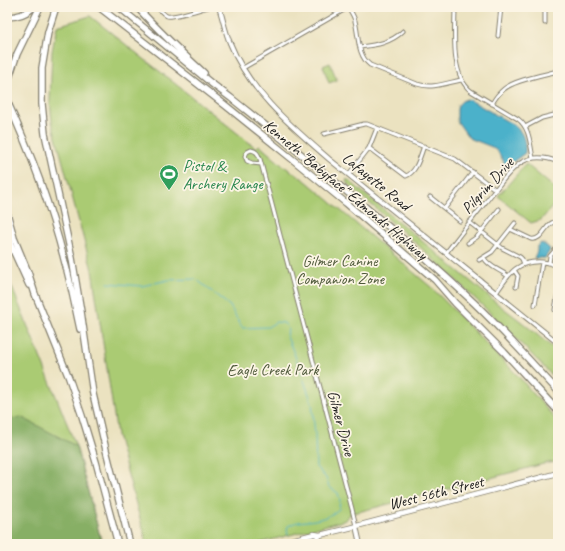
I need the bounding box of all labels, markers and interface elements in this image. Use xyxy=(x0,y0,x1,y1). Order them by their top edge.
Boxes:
street label: Kenneth "Babyface" Edmonds Highway xyxy=(259,115,433,265)
street label: Lafayette Road xyxy=(338,148,417,217)
street label: Pilgrim Drive xyxy=(457,152,519,218)
place label: Pistol & Archery Range xyxy=(183,156,265,194)
sports icon: Pistol & Archery Range xyxy=(158,163,180,191)
park label: Gilmer Canine Companion Zone xyxy=(296,251,386,289)
park label: Eagle Creek Park xyxy=(228,360,320,380)
street label: Gilmer Drive xyxy=(323,388,360,460)
street label: West 56th Street xyxy=(387,471,487,514)

